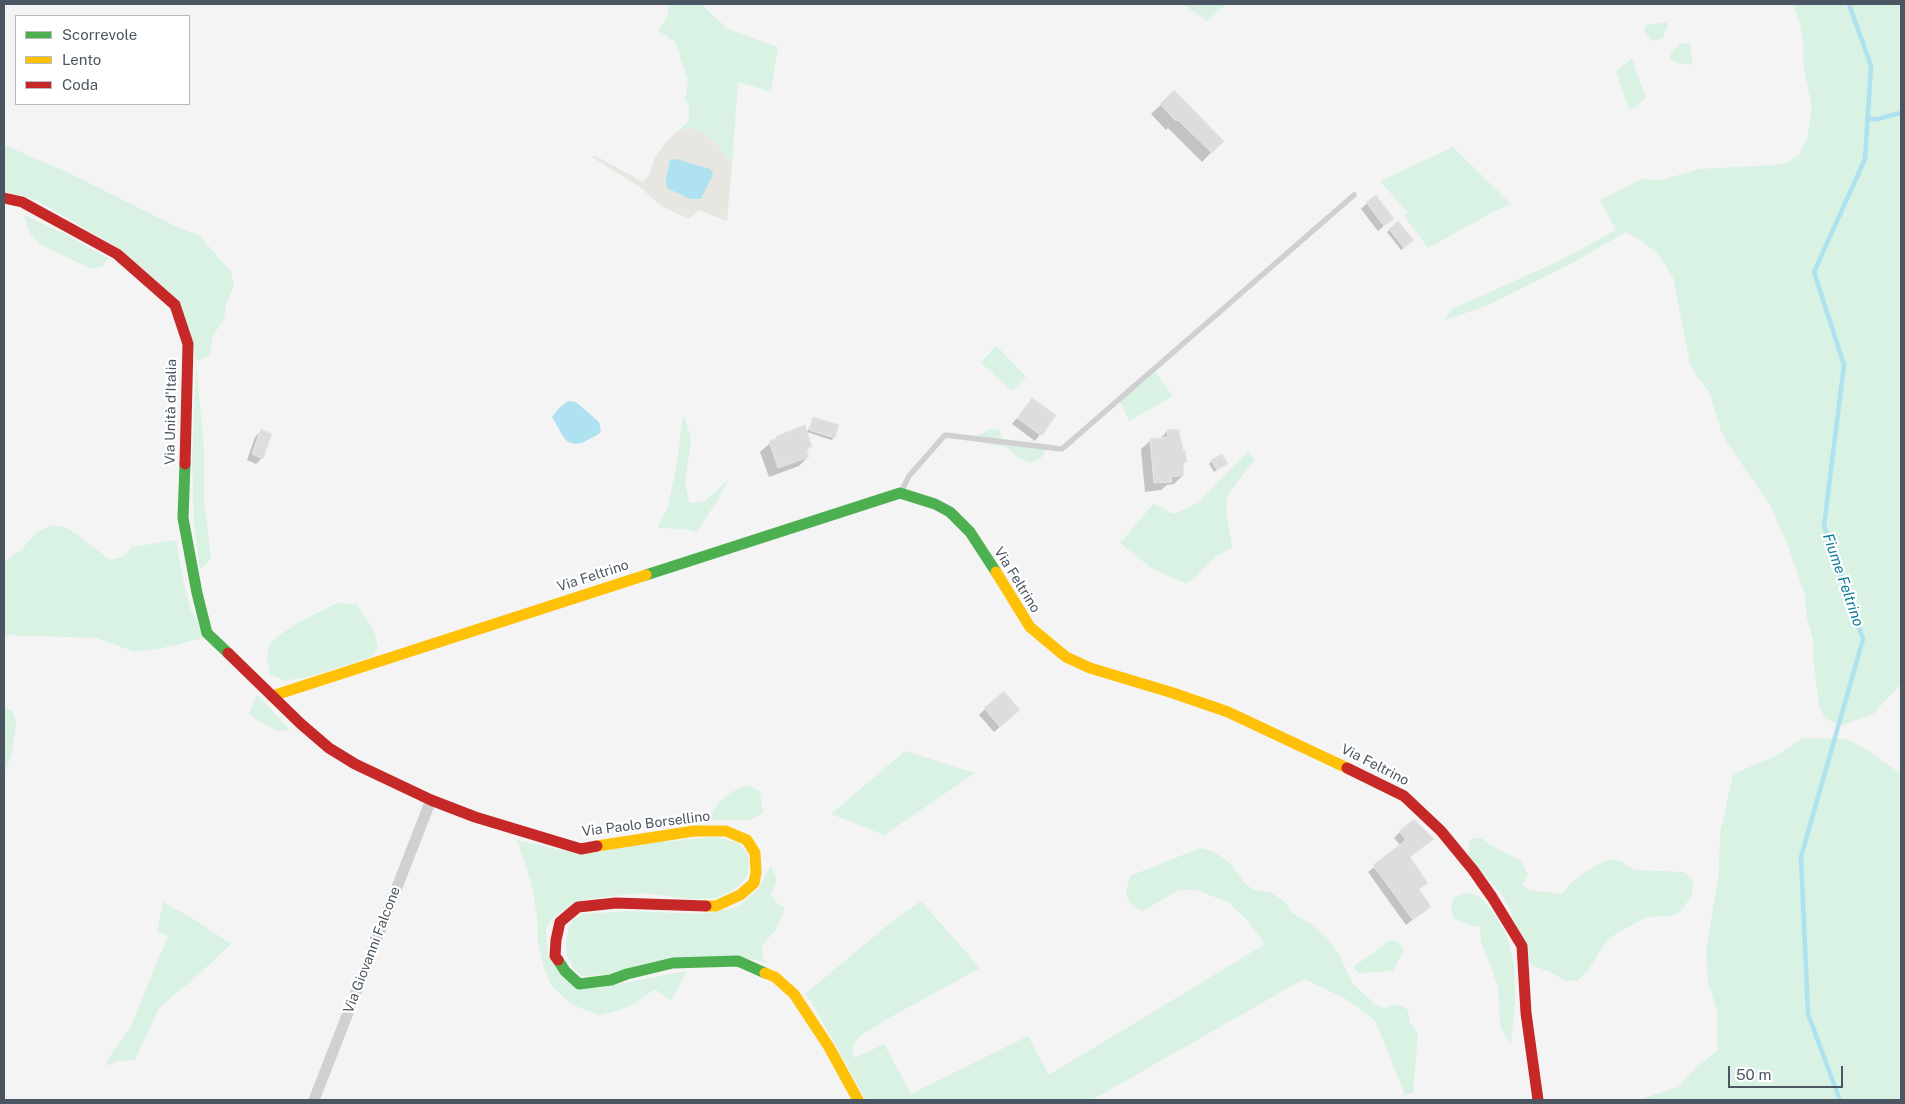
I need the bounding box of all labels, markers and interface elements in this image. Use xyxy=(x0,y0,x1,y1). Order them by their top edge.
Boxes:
legend xyxy=(15,15,190,105)
text: Scorrevole xyxy=(62,26,137,43)
text: Lento xyxy=(62,51,101,68)
text: Coda xyxy=(62,76,98,93)
street label: Via Unità d'Italia xyxy=(162,359,180,465)
water label: Fiume Feltrino xyxy=(1819,531,1867,629)
street label: Via Feltrino xyxy=(990,544,1044,616)
street label: Via Feltrino xyxy=(555,557,631,595)
street label: Via Feltrino xyxy=(1338,741,1412,789)
street label: Via Paolo Borsellino xyxy=(581,808,711,840)
street label: Via Giovanni Falcone xyxy=(340,884,404,1016)
scale bar xyxy=(1730,1056,1845,1088)
text: 50 m xyxy=(1736,1066,1771,1083)

